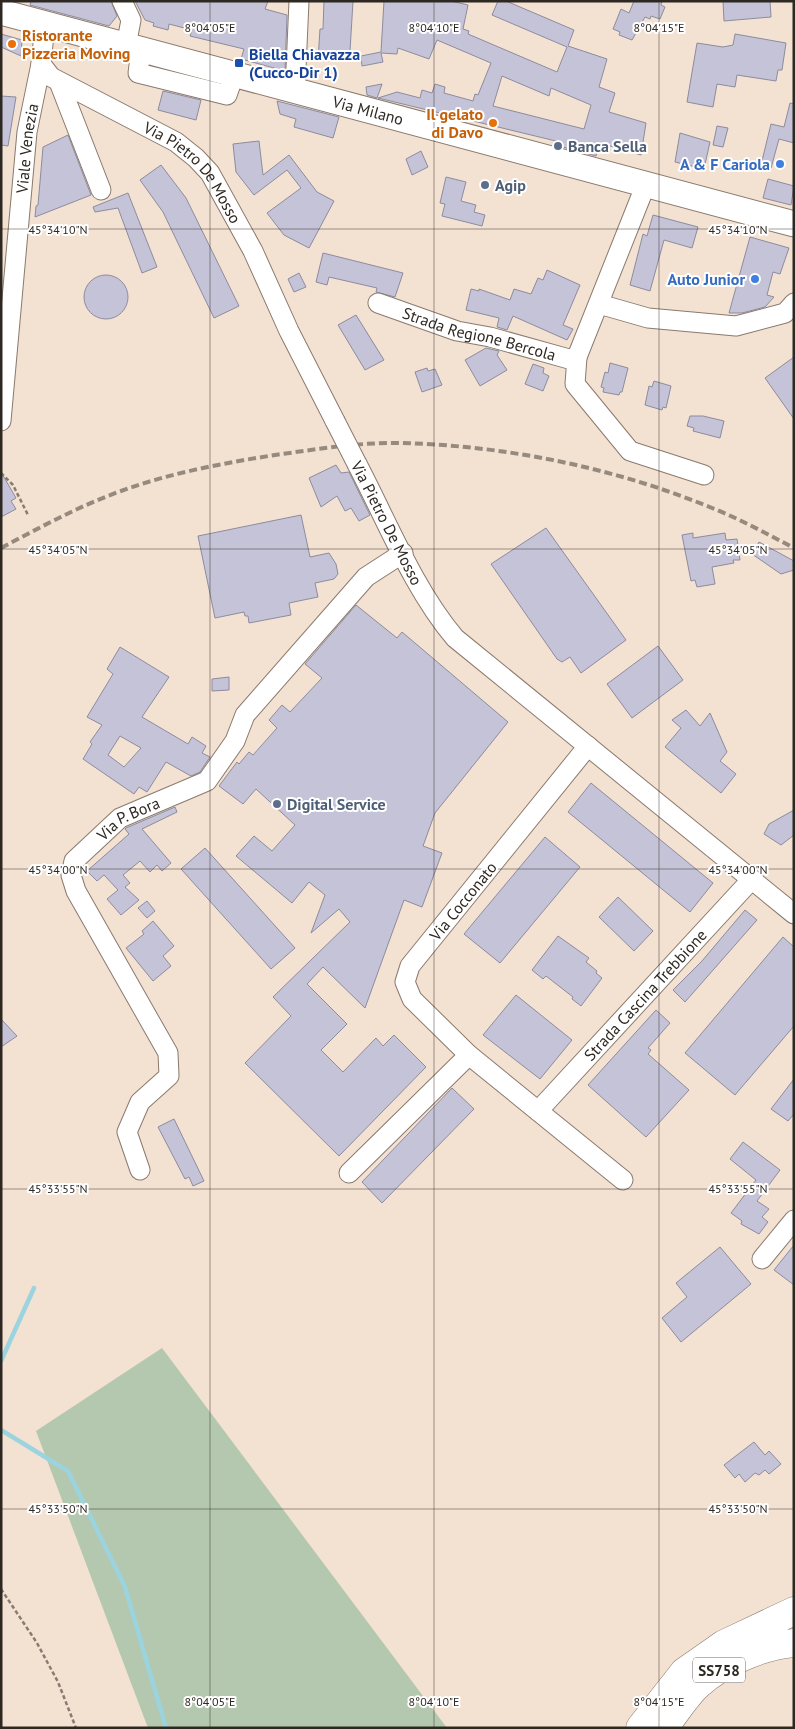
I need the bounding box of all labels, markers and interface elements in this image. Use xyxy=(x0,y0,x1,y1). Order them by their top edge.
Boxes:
text: 8°04'05"E xyxy=(185,20,235,35)
text: 8°04'10"E xyxy=(409,20,459,35)
text: 8°04'15"E xyxy=(634,20,684,35)
place label: Ristorante Pizzeria Moving xyxy=(22,25,130,63)
marker: Ristorante Pizzeria Moving xyxy=(6,38,18,50)
place label: Biella Chiavazza (Cucco-Dir 1) xyxy=(249,44,360,82)
marker: Biella Chiavazza (Cucco-Dir 1) xyxy=(233,57,245,69)
street label: Via Milano xyxy=(330,91,406,129)
street label: Viale Venezia xyxy=(11,102,43,195)
place label: Il gelato di Davo xyxy=(426,104,483,142)
street label: Via Pietro De Mosso xyxy=(139,117,246,227)
marker: Il gelato di Davo xyxy=(487,117,499,129)
place label: Banca Sella xyxy=(568,136,647,156)
marker: Banca Sella xyxy=(552,140,564,152)
place label: A & F Cariola xyxy=(680,154,770,174)
marker: A & F Cariola xyxy=(774,158,786,170)
place label: Agip xyxy=(495,175,526,195)
marker: Agip xyxy=(479,179,491,191)
text: 45°34'10"N xyxy=(28,222,88,237)
text: 45°34'10"N xyxy=(708,222,768,237)
place label: Auto Junior xyxy=(667,269,745,289)
marker: Auto Junior xyxy=(749,273,761,285)
street label: Strada Regione Bercola xyxy=(400,303,558,365)
street label: Via Pietro De Mosso xyxy=(347,457,427,588)
text: 45°34'05"N xyxy=(28,542,88,557)
text: 45°34'05"N xyxy=(708,542,768,557)
street label: Via P. Bora xyxy=(92,792,163,845)
place label: Digital Service xyxy=(287,794,386,814)
marker: Digital Service xyxy=(271,798,283,810)
street label: Via Cocconato xyxy=(425,858,501,945)
text: 45°34'00"N xyxy=(28,862,88,877)
text: 45°34'00"N xyxy=(708,862,768,877)
street label: Strada Cascina Trebbione xyxy=(580,925,711,1065)
text: 45°33'55"N xyxy=(28,1181,88,1196)
text: 45°33'55"N xyxy=(708,1181,768,1196)
text: 45°33'50"N xyxy=(28,1501,88,1516)
text: 45°33'50"N xyxy=(708,1501,768,1516)
road number: SS758 xyxy=(693,1658,745,1682)
text: 8°04'05"E xyxy=(185,1694,235,1709)
text: 8°04'10"E xyxy=(409,1694,459,1709)
text: 8°04'15"E xyxy=(634,1694,684,1709)

